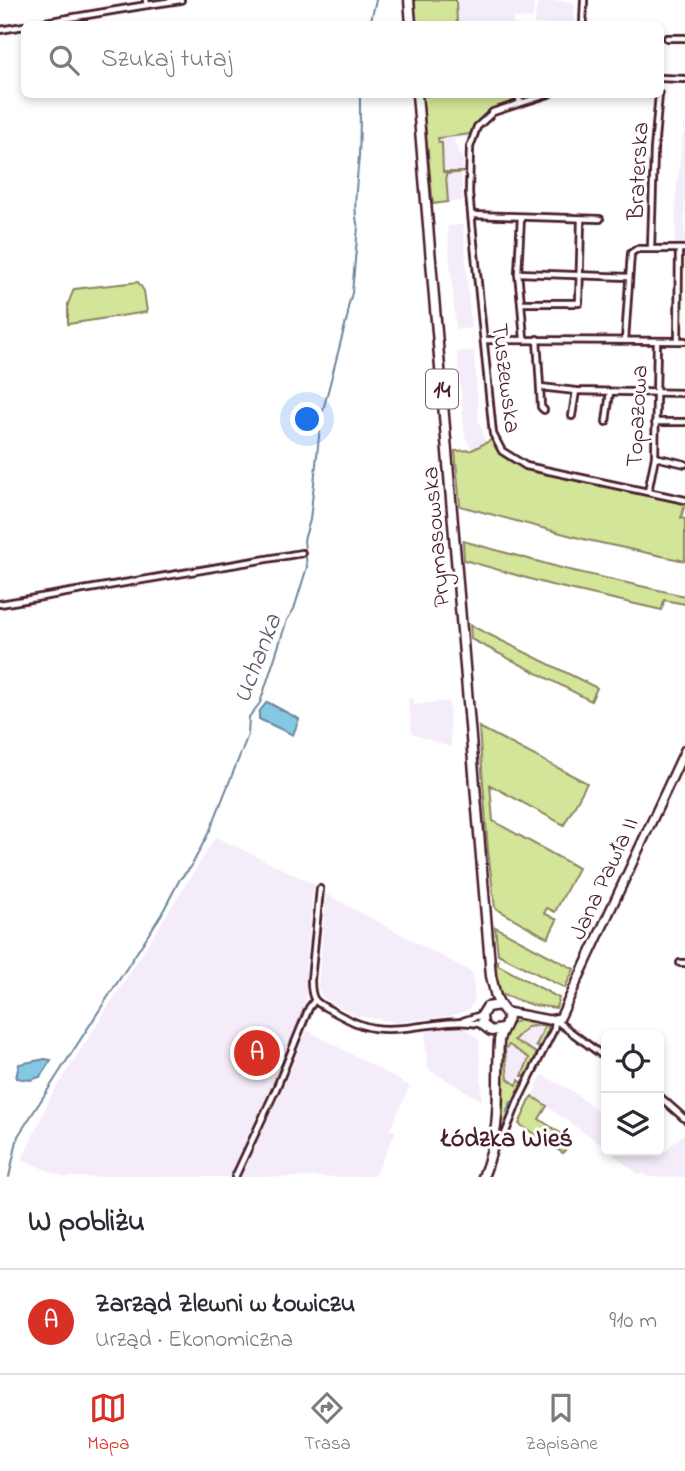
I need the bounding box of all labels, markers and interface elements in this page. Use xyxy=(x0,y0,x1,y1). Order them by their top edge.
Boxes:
search box xyxy=(21,21,664,98)
icon: search xyxy=(45,41,83,79)
text: Szukaj tutaj xyxy=(101,41,232,79)
street label: Braterska xyxy=(619,121,660,222)
street label: Tuszewska xyxy=(480,321,529,435)
street label: Topazowa xyxy=(618,364,659,468)
road number: 14 xyxy=(426,370,458,408)
your location xyxy=(290,402,324,436)
street label: Prymasowska xyxy=(414,465,462,609)
water label: Uchanka xyxy=(224,608,293,709)
street label: Jana Pawła II xyxy=(562,812,649,946)
pin: A xyxy=(234,1027,280,1079)
map controls xyxy=(601,1030,664,1156)
button: locate xyxy=(601,1030,664,1093)
button: layers xyxy=(601,1093,664,1156)
district label: Łódzka Wieś xyxy=(440,1121,573,1159)
text: W pobliżu xyxy=(28,1201,145,1245)
text: Zarząd Zlewni w Łowiczu xyxy=(95,1286,355,1324)
text: A xyxy=(44,1305,58,1338)
text: 910 m xyxy=(609,1305,657,1338)
text: Urząd · Ekonomiczna xyxy=(95,1324,293,1357)
tab: Mapa xyxy=(87,1389,130,1458)
tab: Trasa xyxy=(304,1389,351,1458)
tab: Zapisane xyxy=(525,1389,598,1458)

